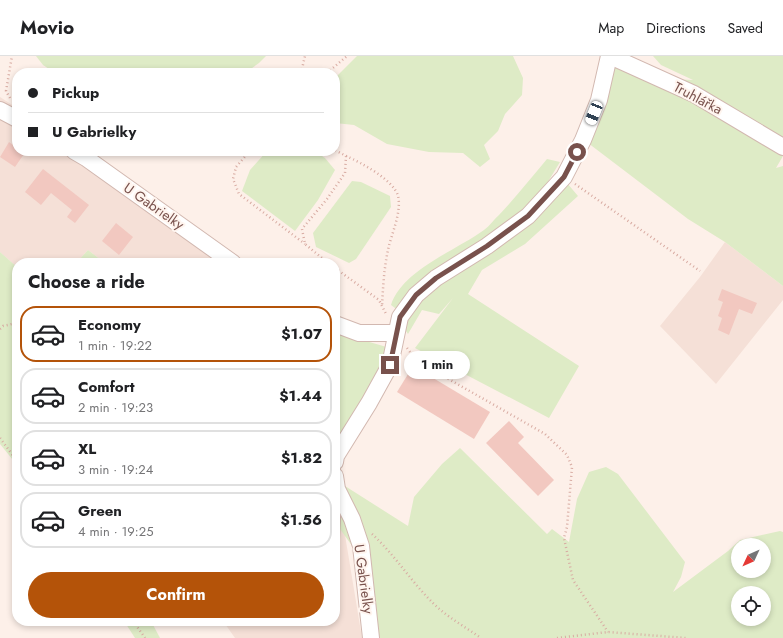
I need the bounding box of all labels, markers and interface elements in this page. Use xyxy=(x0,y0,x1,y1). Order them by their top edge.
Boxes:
text: Movio xyxy=(20,14,74,41)
text: Map xyxy=(598,18,624,38)
text: Directions xyxy=(646,18,706,38)
text: Saved xyxy=(728,18,763,38)
street label: Truhlářka xyxy=(670,77,726,119)
text: Pickup xyxy=(52,82,99,104)
car xyxy=(584,100,604,126)
text: U Gabrielky xyxy=(52,121,136,143)
route start xyxy=(568,143,586,161)
street label: U Gabrielky xyxy=(120,178,189,235)
text: Choose a ride xyxy=(28,269,145,295)
text: Economy xyxy=(78,314,141,336)
icon: car xyxy=(30,316,66,352)
text: $1.07 xyxy=(281,323,322,345)
text: 1 min · 19:22 xyxy=(78,336,152,355)
callout: 1 min xyxy=(404,351,470,379)
text: 1 min xyxy=(421,355,453,374)
route end xyxy=(381,356,399,374)
text: Comfort xyxy=(78,376,135,398)
icon: car xyxy=(30,378,66,414)
text: $1.44 xyxy=(279,385,322,407)
text: 2 min · 19:23 xyxy=(78,398,153,417)
text: XL xyxy=(78,438,96,460)
icon: car xyxy=(30,440,66,476)
text: $1.82 xyxy=(281,447,322,469)
text: 3 min · 19:24 xyxy=(78,460,153,479)
text: Green xyxy=(78,500,122,522)
icon: car xyxy=(30,502,66,538)
text: $1.56 xyxy=(280,509,322,531)
text: 4 min · 19:25 xyxy=(78,522,154,541)
north arrow xyxy=(731,538,771,578)
map controls xyxy=(731,538,771,626)
street label: U Gabrielky xyxy=(349,543,379,616)
button: Confirm xyxy=(28,572,324,618)
button: locate xyxy=(731,586,771,626)

